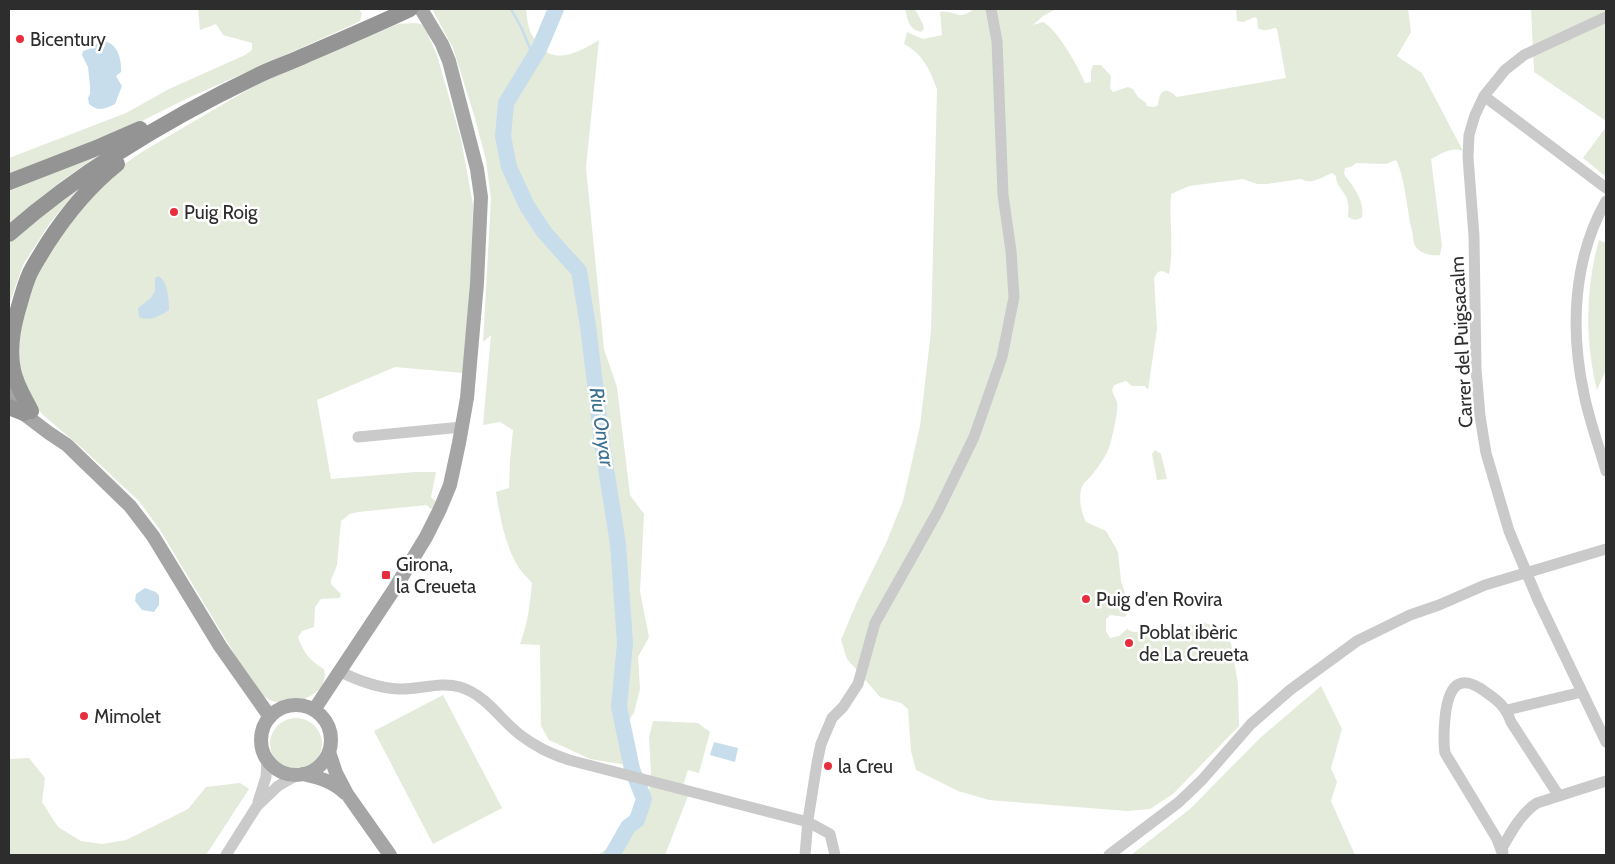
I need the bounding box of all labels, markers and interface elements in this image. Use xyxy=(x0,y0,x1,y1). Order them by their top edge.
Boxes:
place label: Bicentury xyxy=(30,28,106,51)
marker: Bicentury xyxy=(14,33,26,45)
place label: Puig Roig xyxy=(184,201,258,224)
marker: Puig Roig xyxy=(168,206,180,218)
street label: Carrer del Puigsacalm xyxy=(1446,256,1477,428)
water label: Riu Onyar xyxy=(585,386,620,469)
place label: Girona, la Creueta xyxy=(396,553,476,598)
marker: Girona, la Creueta xyxy=(380,569,392,581)
place label: Puig d'en Rovira xyxy=(1096,588,1222,611)
marker: Puig d'en Rovira xyxy=(1080,593,1092,605)
place label: Poblat ibèric de La Creueta xyxy=(1139,621,1249,666)
marker: Poblat ibèric de La Creueta xyxy=(1123,637,1135,649)
place label: Mimolet xyxy=(94,705,161,728)
marker: Mimolet xyxy=(78,710,90,722)
place label: la Creu xyxy=(838,755,893,778)
marker: la Creu xyxy=(822,760,834,772)

